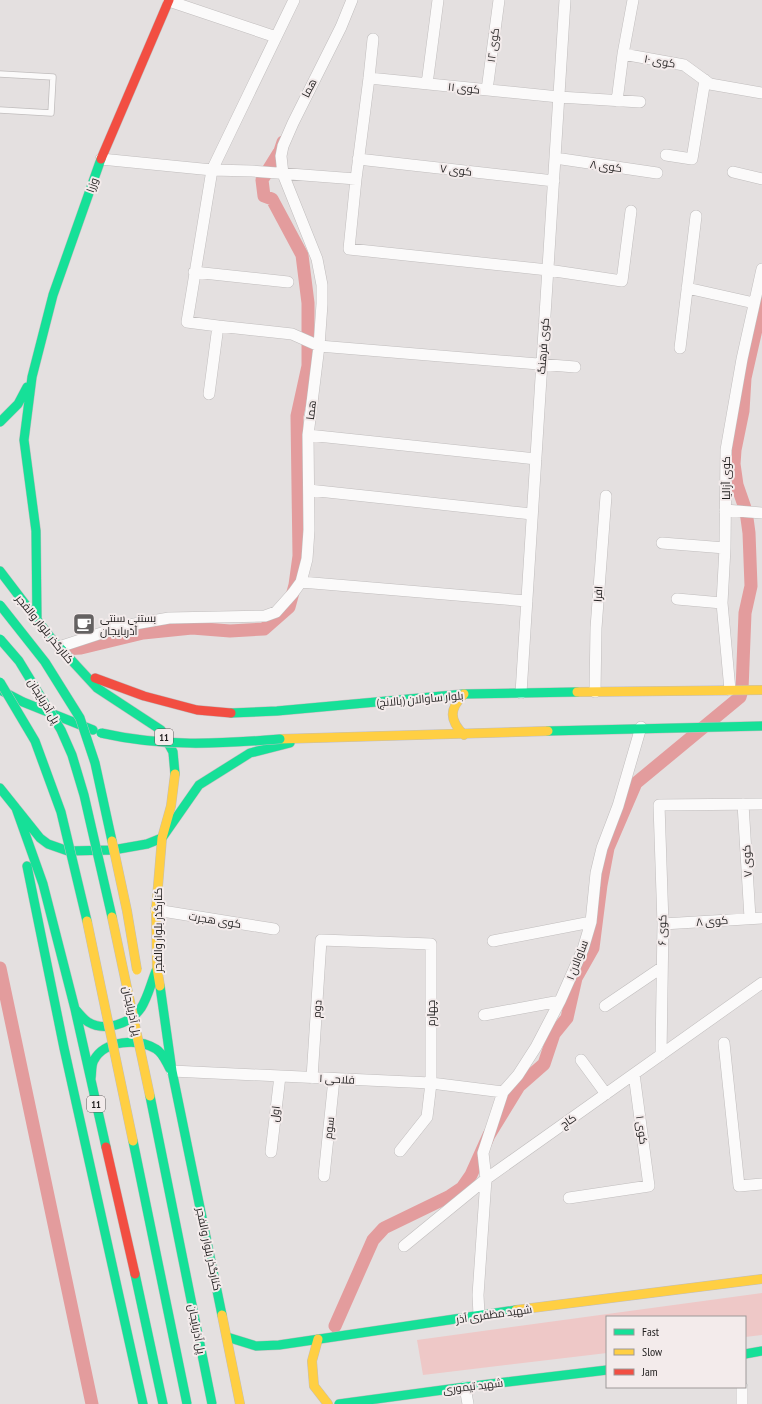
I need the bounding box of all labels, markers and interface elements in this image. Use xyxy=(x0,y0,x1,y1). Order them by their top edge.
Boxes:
street label: کوی ۱۲ xyxy=(484,27,502,63)
street label: کوی ۱۰ xyxy=(643,51,677,71)
street label: هما xyxy=(298,76,320,100)
street label: کوی ۱۱ xyxy=(447,79,481,97)
street label: کوی ۸ xyxy=(589,157,623,175)
street label: کوی ۷ xyxy=(439,161,473,179)
street label: وزرا xyxy=(83,176,101,194)
street label: کوی فرهنگ xyxy=(534,317,552,375)
street label: هما xyxy=(303,400,319,420)
street label: کوی آزالیا xyxy=(719,456,733,500)
street label: افرا xyxy=(590,586,606,602)
street label: کنارگذر بلوار والفجر xyxy=(12,591,77,666)
cafe icon: بستنی سنتی آذربایجان xyxy=(71,611,97,637)
place label: بستنی سنتی آذربایجان xyxy=(100,611,156,638)
street label: پل آذربایجان xyxy=(25,676,63,726)
street label: بلوار ساوالان (بالانج) xyxy=(376,688,464,711)
road number: 11 xyxy=(155,729,173,745)
street label: کوی ۷ xyxy=(739,844,755,877)
street label: کنارگذر بلوار والفجر xyxy=(151,888,165,973)
street label: کوی هجرت xyxy=(188,909,242,931)
street label: کوی ۸ xyxy=(695,913,729,929)
street label: کوی ۶ xyxy=(655,914,669,945)
street label: ساوالان ۱ xyxy=(563,938,591,982)
street label: پل آذربایجان xyxy=(120,985,144,1037)
street label: دوم xyxy=(309,999,326,1019)
street label: چهارم xyxy=(424,1000,439,1026)
street label: فلاحی ۱ xyxy=(319,1071,355,1087)
road number: 11 xyxy=(87,1096,105,1112)
street label: اول xyxy=(267,1105,283,1123)
street label: کاج xyxy=(557,1110,579,1132)
street label: کوی ۱ xyxy=(633,1115,651,1145)
street label: سوم xyxy=(321,1116,338,1140)
street label: کنارگذر بلوار والفجر xyxy=(193,1205,225,1292)
street label: شهید مظفری آذر xyxy=(454,1302,533,1326)
street label: پل آذربایجان xyxy=(185,1303,209,1355)
legend xyxy=(606,1316,746,1388)
text: Fast xyxy=(642,1324,660,1339)
text: Slow xyxy=(642,1344,663,1359)
text: Jam xyxy=(641,1364,658,1379)
street label: شهید تیموری xyxy=(442,1375,504,1397)

